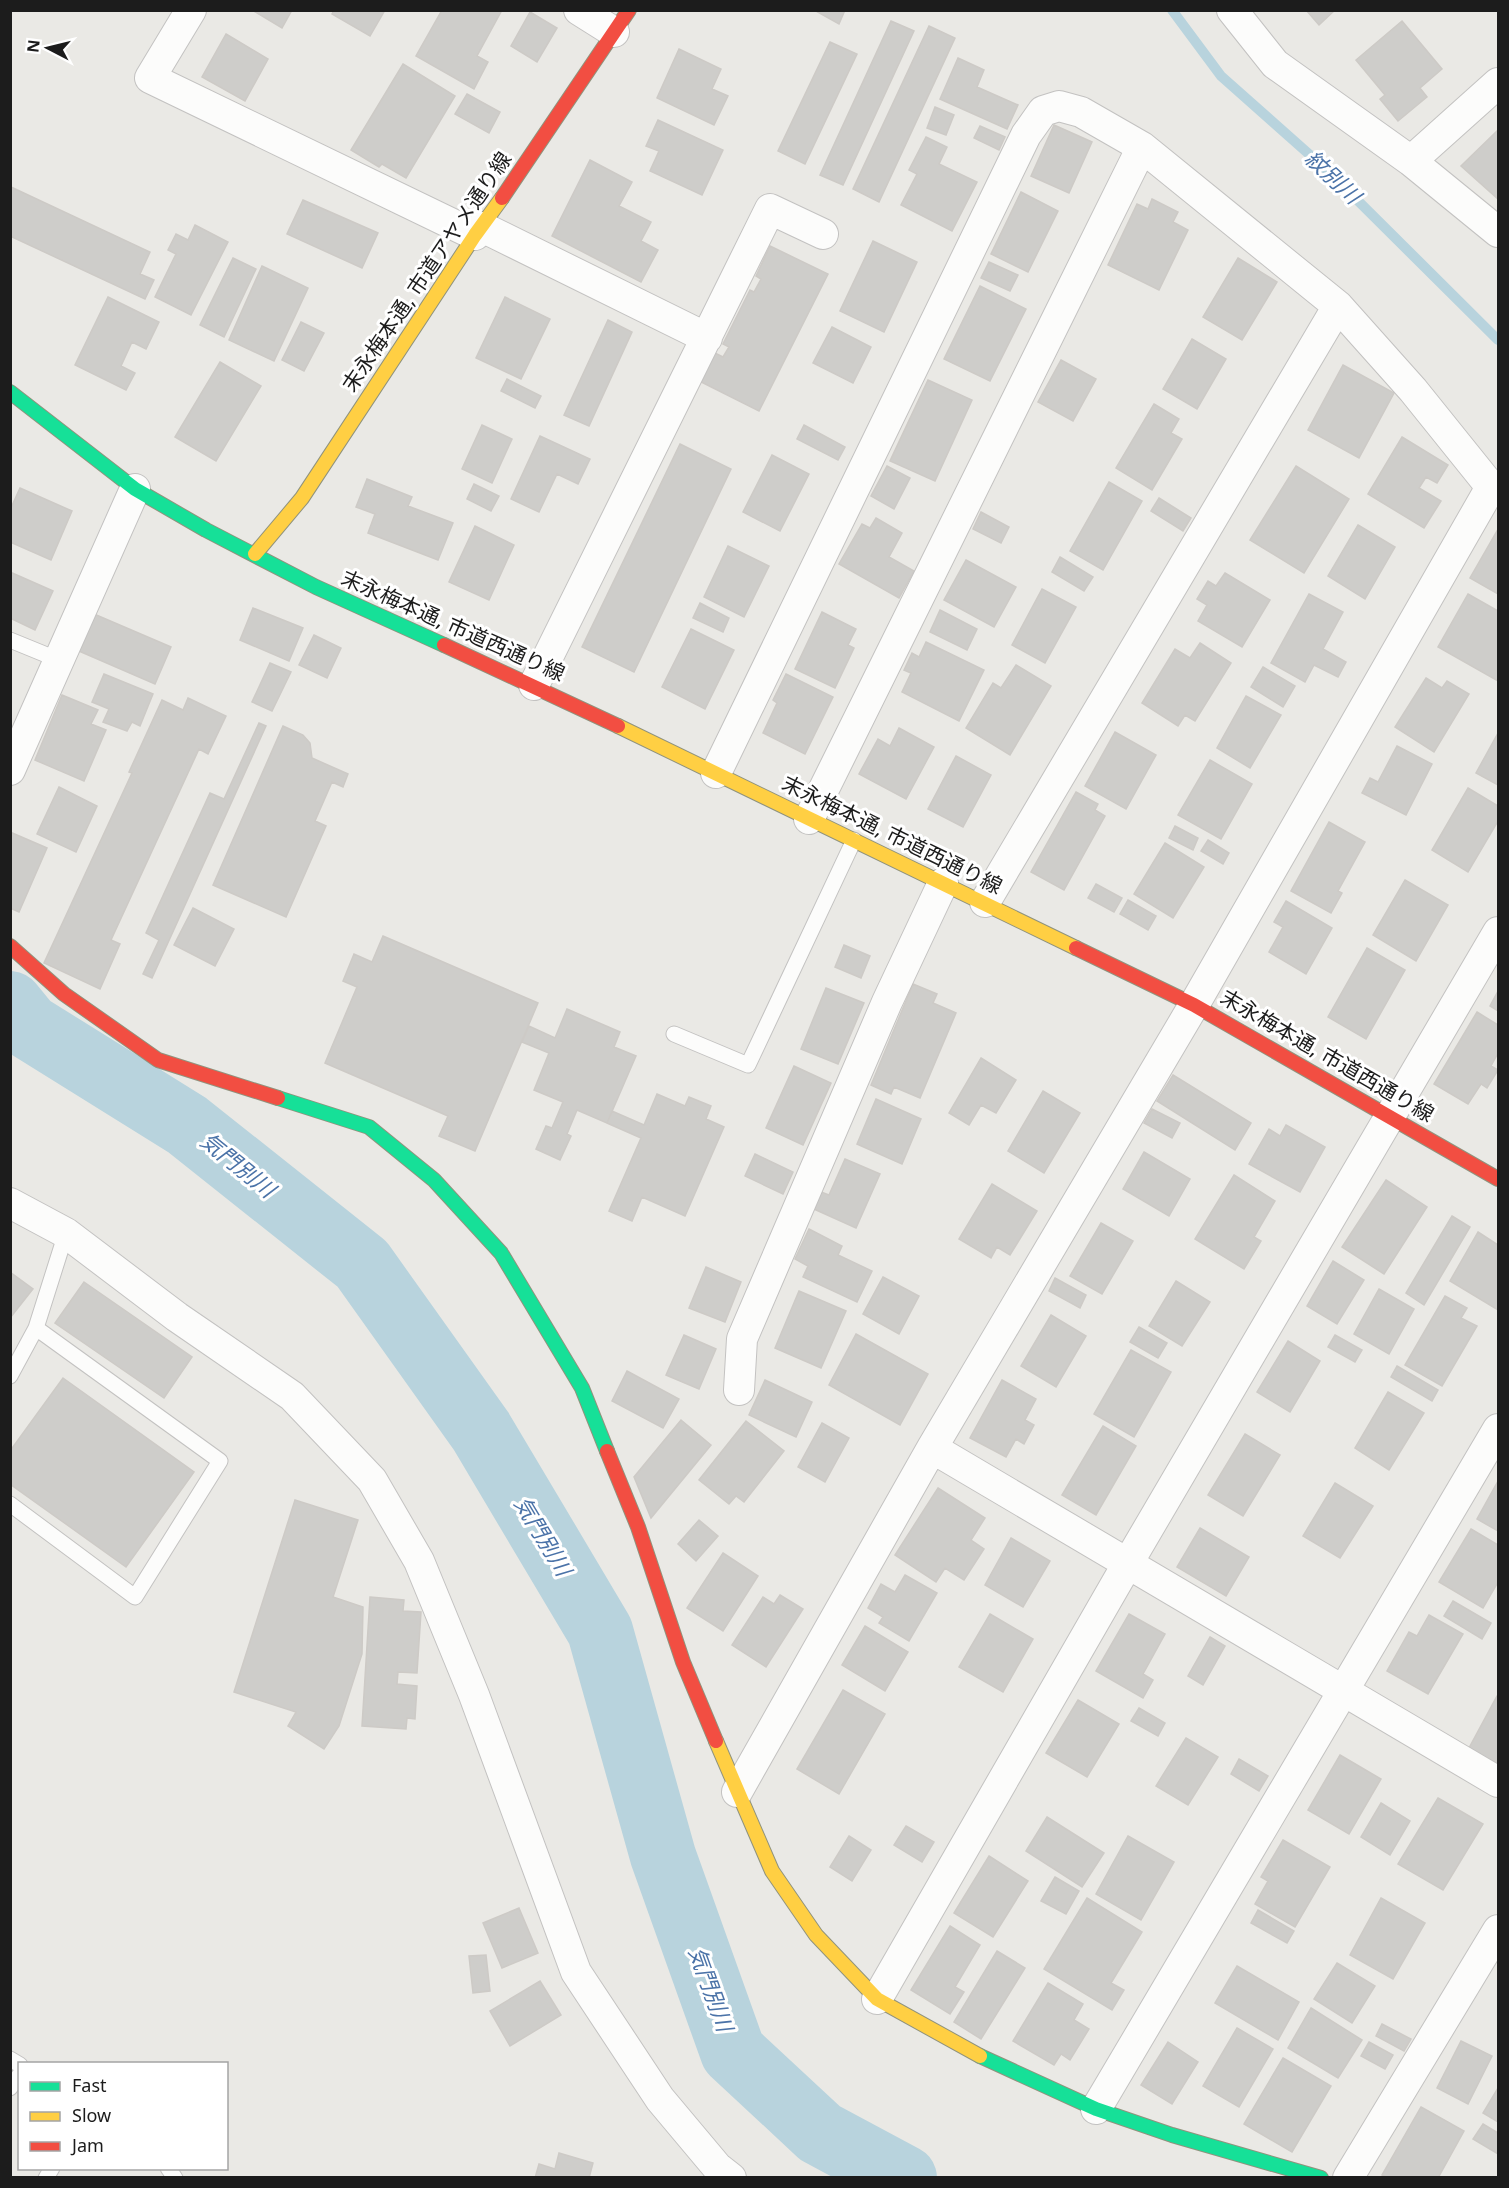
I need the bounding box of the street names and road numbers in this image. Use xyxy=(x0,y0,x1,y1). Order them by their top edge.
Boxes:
street label: 末永梅本通, 市道アヤメ通り線 xyxy=(335,146,517,397)
street label: 末永梅本通, 市道西通り線 xyxy=(337,563,570,687)
street label: 末永梅本通, 市道西通り線 xyxy=(778,768,1007,900)
street label: 末永梅本通, 市道西通り線 xyxy=(1216,982,1439,1128)

